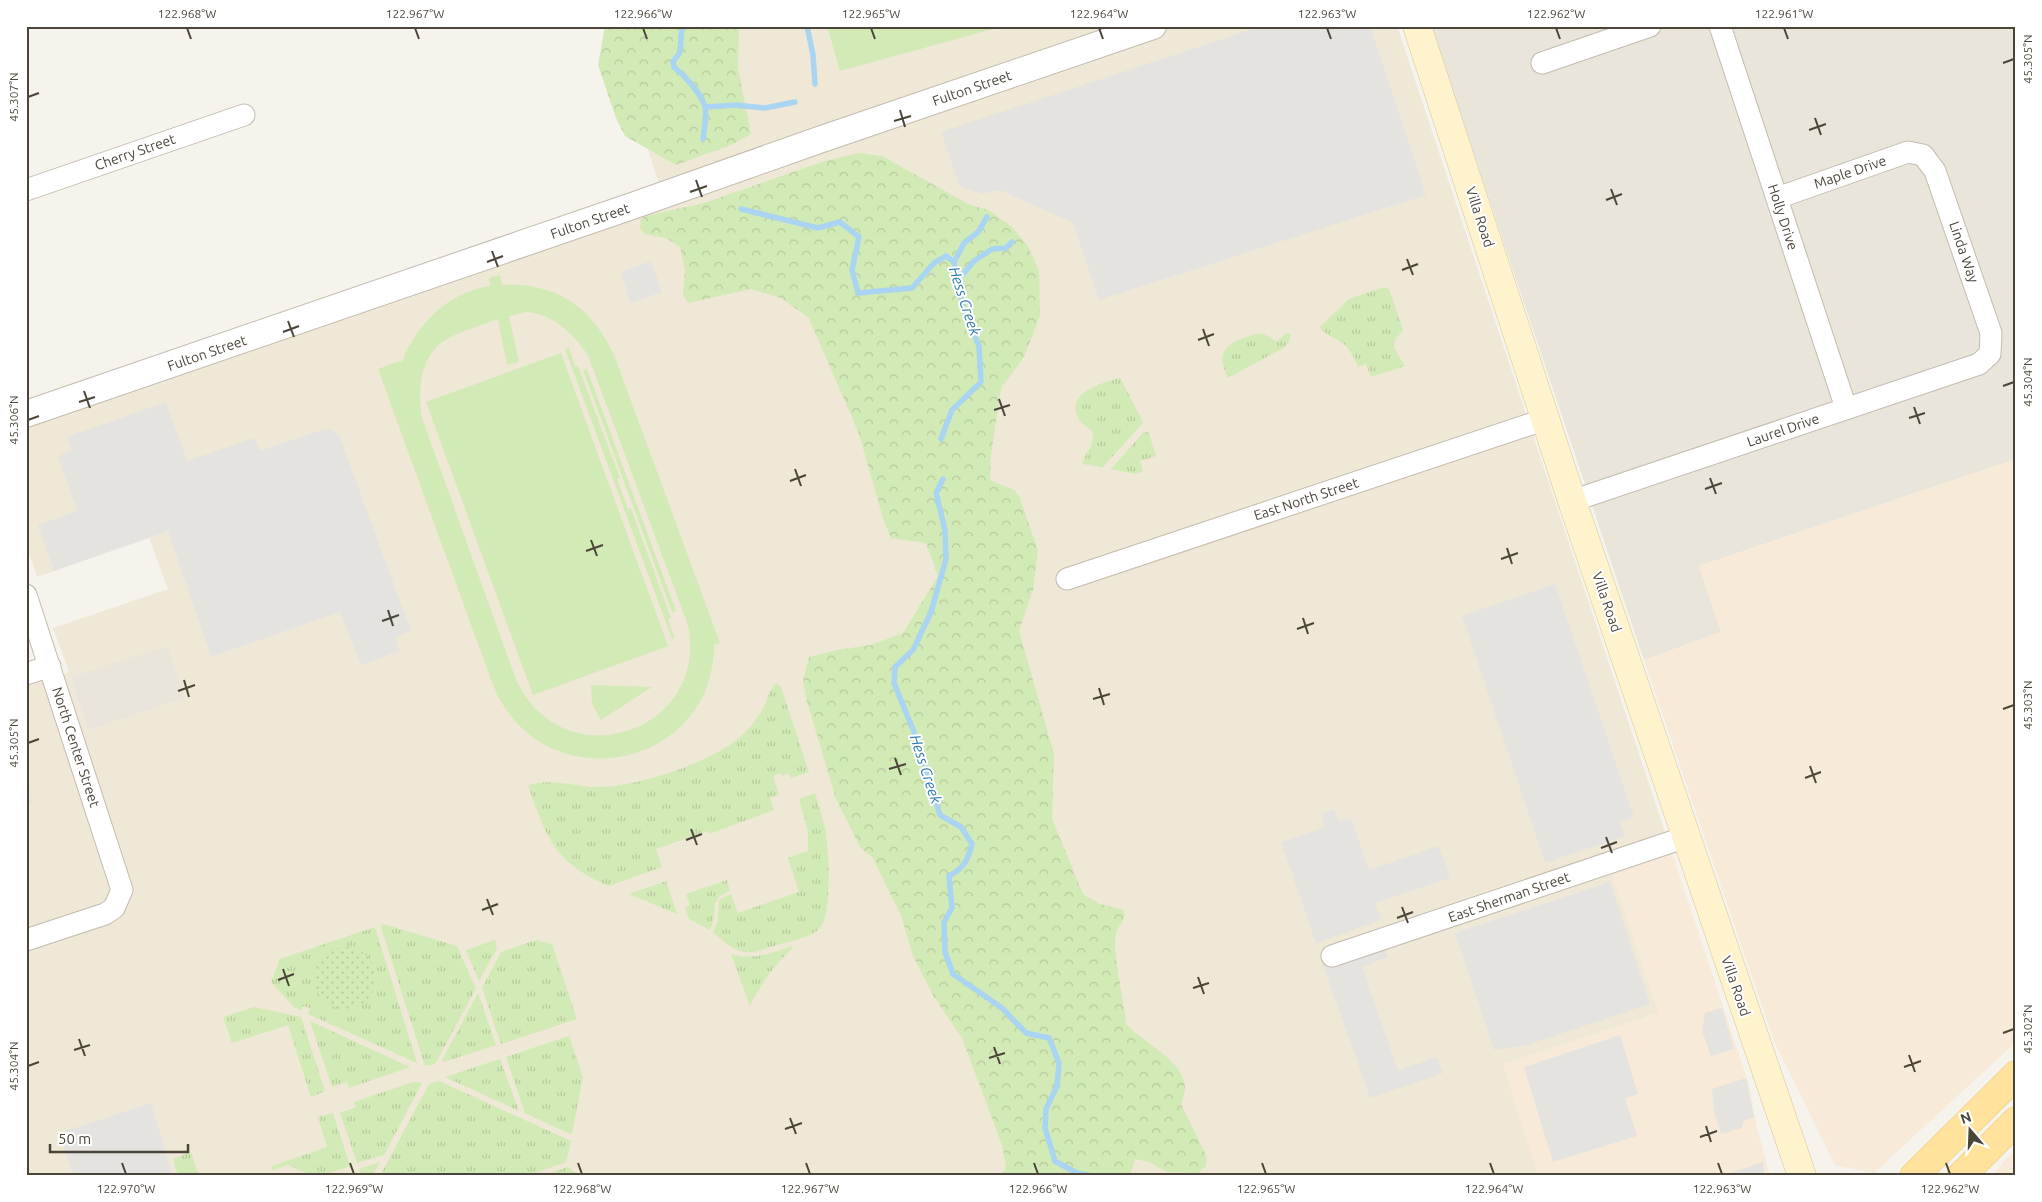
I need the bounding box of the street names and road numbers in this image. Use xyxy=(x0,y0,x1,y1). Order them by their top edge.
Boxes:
street label: Fulton Street xyxy=(930,67,1014,109)
street label: Cherry Street xyxy=(93,131,178,173)
street label: Maple Drive xyxy=(1812,152,1888,192)
street label: Holly Drive xyxy=(1765,182,1801,252)
street label: Villa Road xyxy=(1463,185,1497,249)
street label: Fulton Street xyxy=(548,200,632,242)
street label: Linda Way xyxy=(1946,219,1982,285)
street label: Fulton Street xyxy=(165,332,249,374)
street label: Laurel Drive xyxy=(1745,410,1821,450)
street label: East North Street xyxy=(1252,474,1361,523)
street label: Villa Road xyxy=(1589,570,1625,634)
street label: North Center Street xyxy=(49,685,103,810)
street label: East Sherman Street xyxy=(1446,868,1572,925)
street label: Villa Road xyxy=(1718,954,1754,1018)

